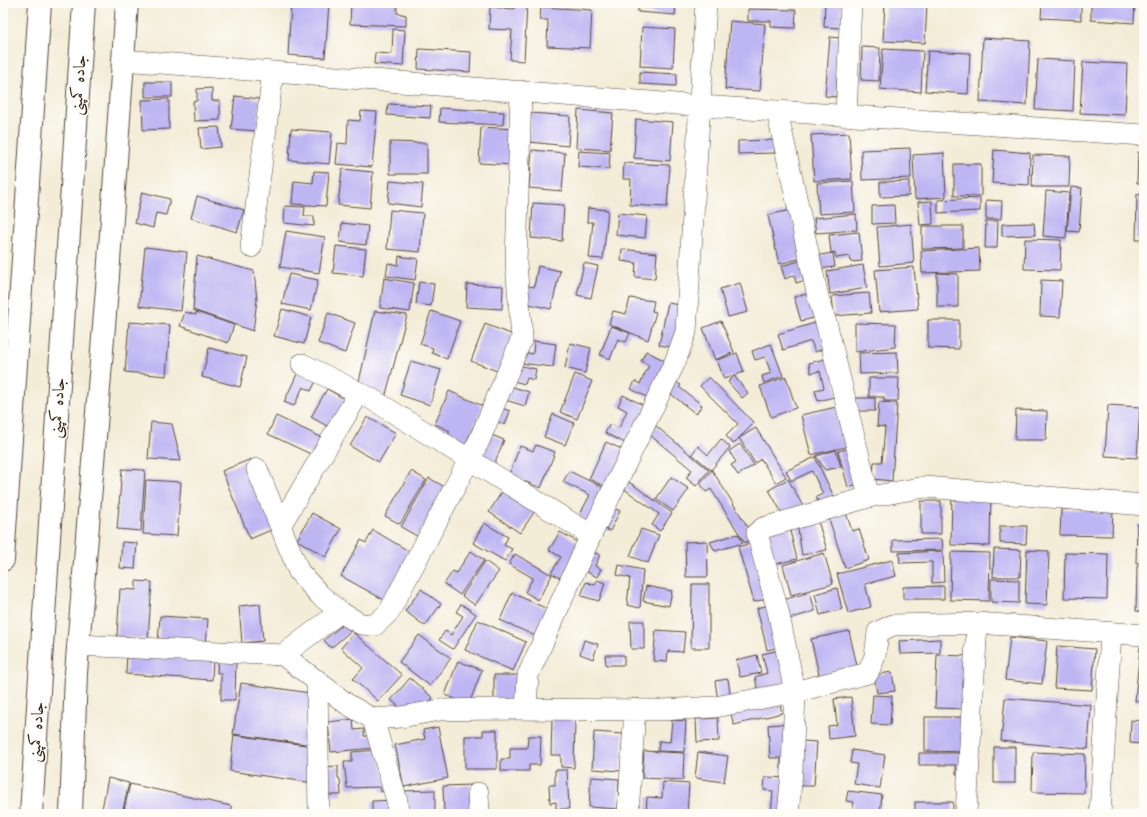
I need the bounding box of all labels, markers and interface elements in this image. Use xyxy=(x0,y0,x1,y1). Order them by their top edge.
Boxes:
street label: جاده کمپنی xyxy=(65,54,92,116)
street label: جاده کمپنی xyxy=(44,377,71,439)
street label: جاده کمپنی xyxy=(23,701,50,763)

